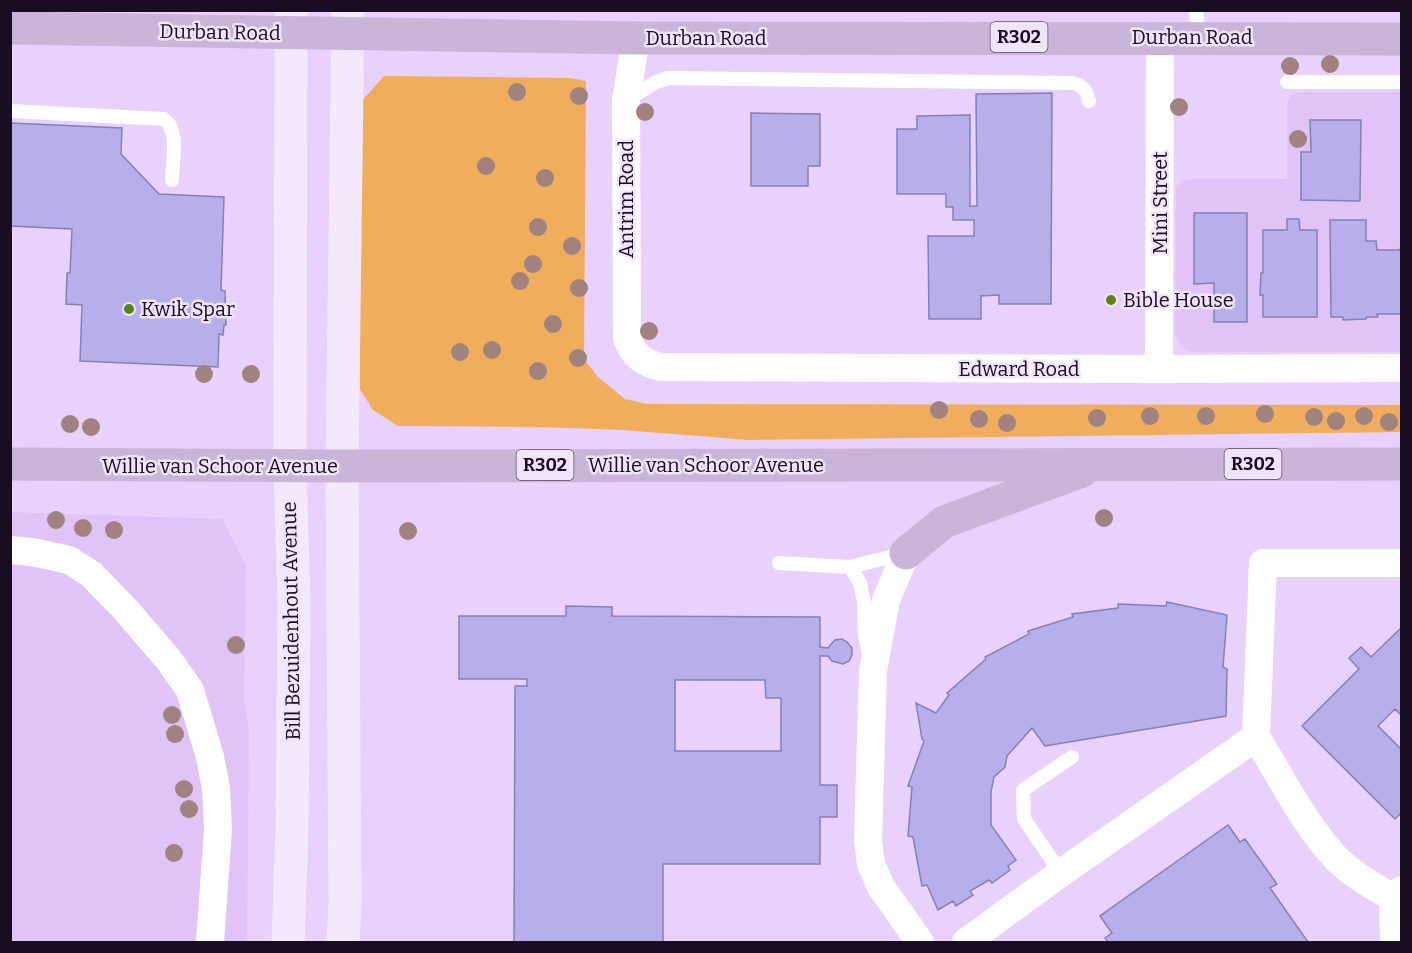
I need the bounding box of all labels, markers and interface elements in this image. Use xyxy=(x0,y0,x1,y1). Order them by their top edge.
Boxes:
street label: Durban Road xyxy=(159,19,281,45)
road number: R302 xyxy=(990,22,1048,52)
street label: Durban Road xyxy=(1131,25,1253,49)
street label: Durban Road xyxy=(645,26,767,50)
street label: Antrim Road xyxy=(614,140,638,258)
street label: Mini Street xyxy=(1148,152,1172,254)
place label: Bible House xyxy=(1123,288,1234,312)
marker: Bible House xyxy=(1104,293,1118,307)
place label: Kwik Spar xyxy=(141,297,235,321)
marker: Kwik Spar xyxy=(122,302,136,316)
street label: Edward Road xyxy=(958,357,1080,381)
road number: R302 xyxy=(1224,449,1282,479)
road number: R302 xyxy=(516,450,574,480)
street label: Willie van Schoor Avenue xyxy=(588,453,824,477)
street label: Willie van Schoor Avenue xyxy=(102,454,338,478)
street label: Bill Bezuidenhout Avenue xyxy=(277,501,305,741)

